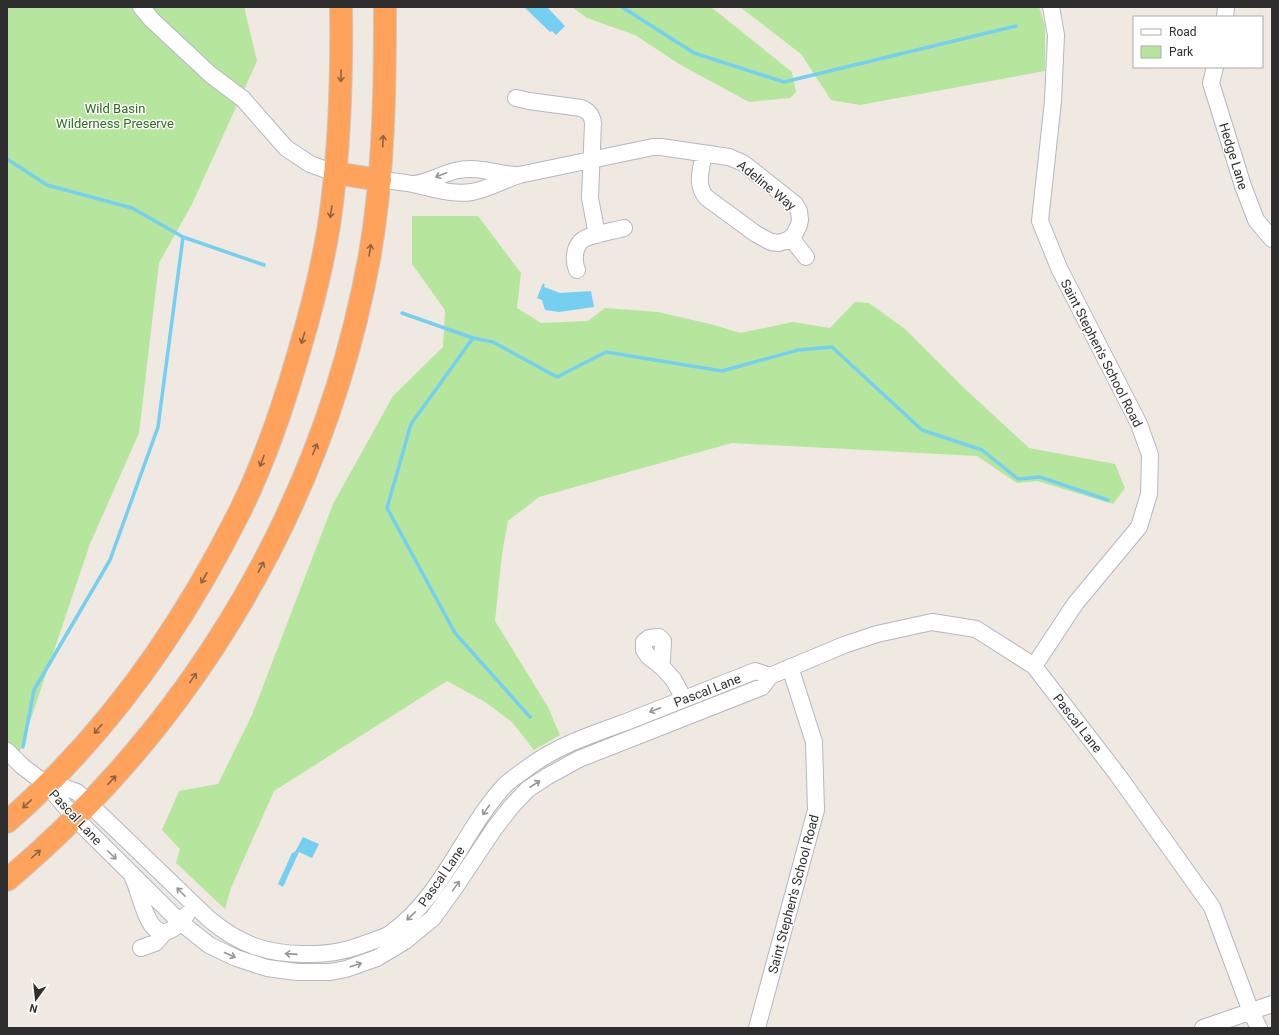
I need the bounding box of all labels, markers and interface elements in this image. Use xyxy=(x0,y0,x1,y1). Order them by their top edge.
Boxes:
legend xyxy=(1133,16,1263,68)
text: Road xyxy=(1169,25,1197,39)
text: Park xyxy=(1169,45,1194,59)
one-way arrow xyxy=(337,69,344,82)
park label: Wild Basin Wilderness Preserve xyxy=(56,101,174,131)
street label: Hedge Lane xyxy=(1216,121,1251,191)
one-way arrow xyxy=(379,135,386,148)
street label: Adeline Way xyxy=(734,157,799,213)
one-way arrow xyxy=(436,172,448,180)
one-way arrow xyxy=(327,205,335,218)
one-way arrow xyxy=(366,244,374,257)
street label: Saint Stephen's School Road xyxy=(1058,277,1145,430)
one-way arrow xyxy=(299,332,306,345)
one-way arrow xyxy=(311,444,319,456)
one-way arrow xyxy=(257,455,265,467)
one-way arrow xyxy=(257,562,265,574)
one-way arrow xyxy=(200,572,207,584)
street label: Pascal Lane xyxy=(672,671,743,710)
one-way arrow xyxy=(189,673,197,684)
street label: Pascal Lane xyxy=(1050,691,1105,756)
one-way arrow xyxy=(649,707,661,715)
one-way arrow xyxy=(94,723,103,734)
one-way arrow xyxy=(107,775,117,785)
one-way arrow xyxy=(529,780,541,788)
street label: Pascal Lane xyxy=(46,787,105,848)
one-way arrow xyxy=(22,799,32,809)
one-way arrow xyxy=(482,804,490,815)
street label: Saint Stephen's School Road xyxy=(765,813,822,975)
street label: Pascal Lane xyxy=(415,843,468,909)
one-way arrow xyxy=(31,850,42,859)
one-way arrow xyxy=(107,850,117,860)
one-way arrow xyxy=(452,881,460,892)
one-way arrow xyxy=(176,887,186,897)
one-way arrow xyxy=(406,911,416,921)
one-way arrow xyxy=(285,950,298,957)
one-way arrow xyxy=(223,952,235,959)
one-way arrow xyxy=(350,961,363,968)
north arrow xyxy=(16,979,56,1019)
text: N xyxy=(28,1001,39,1015)

